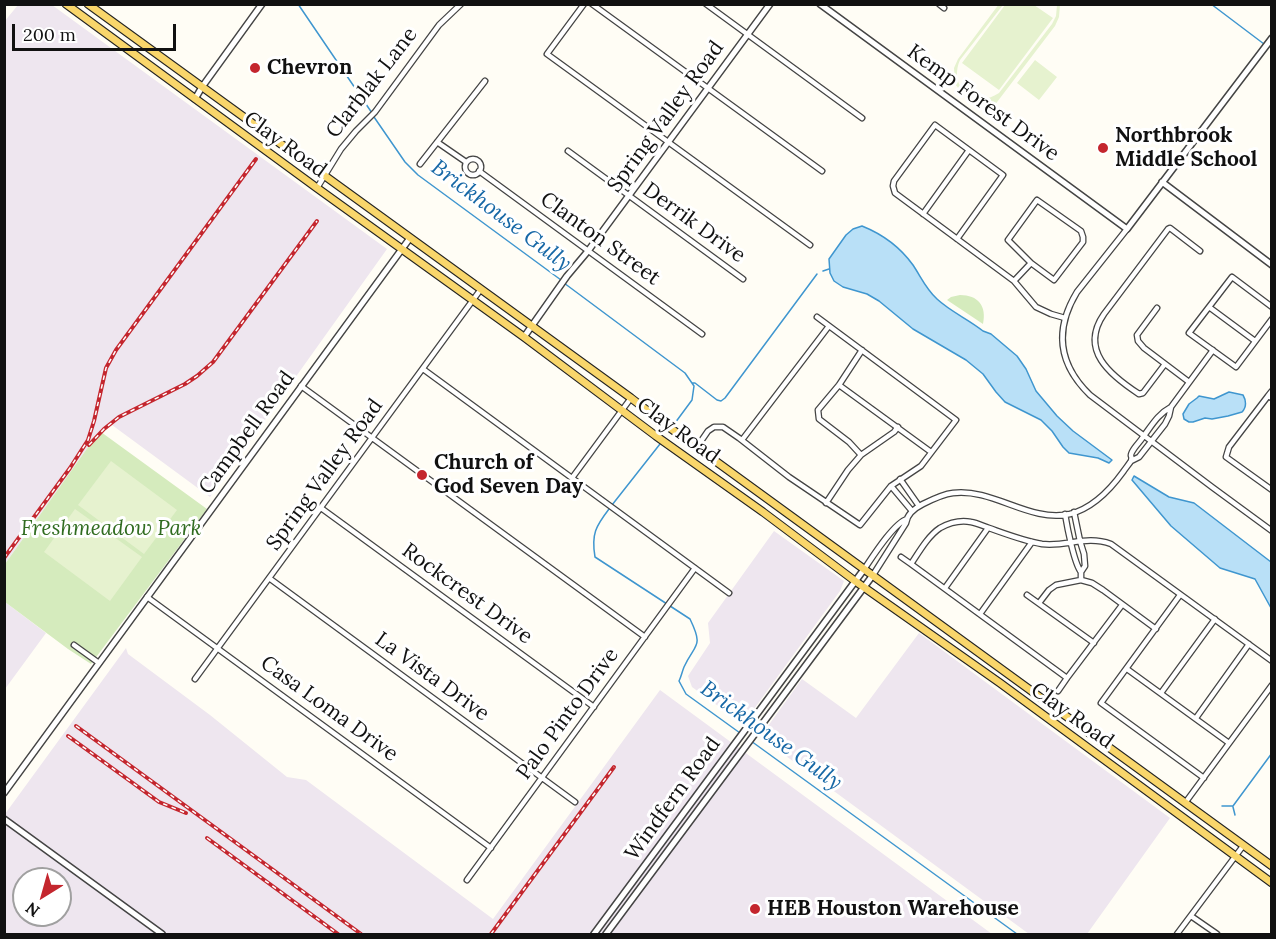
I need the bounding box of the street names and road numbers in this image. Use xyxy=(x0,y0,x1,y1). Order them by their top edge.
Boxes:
street label: Clarblak Lane xyxy=(321,23,423,143)
street label: Spring Valley Road xyxy=(603,36,729,198)
street label: Kemp Forest Drive xyxy=(902,39,1064,167)
street label: Clay Road xyxy=(239,106,331,184)
street label: Derrik Drive xyxy=(638,177,750,269)
street label: Clanton Street xyxy=(535,187,665,291)
street label: Campbell Road xyxy=(194,366,300,500)
street label: Clay Road xyxy=(632,392,724,470)
street label: Spring Valley Road xyxy=(262,394,388,556)
street label: Rockcrest Drive xyxy=(397,538,537,650)
street label: La Vista Drive xyxy=(370,627,494,727)
street label: Palo Pinto Drive xyxy=(512,643,624,785)
street label: Casa Loma Drive xyxy=(255,651,403,767)
street label: Clay Road xyxy=(1026,677,1118,755)
street label: Windfern Road xyxy=(620,732,726,866)

